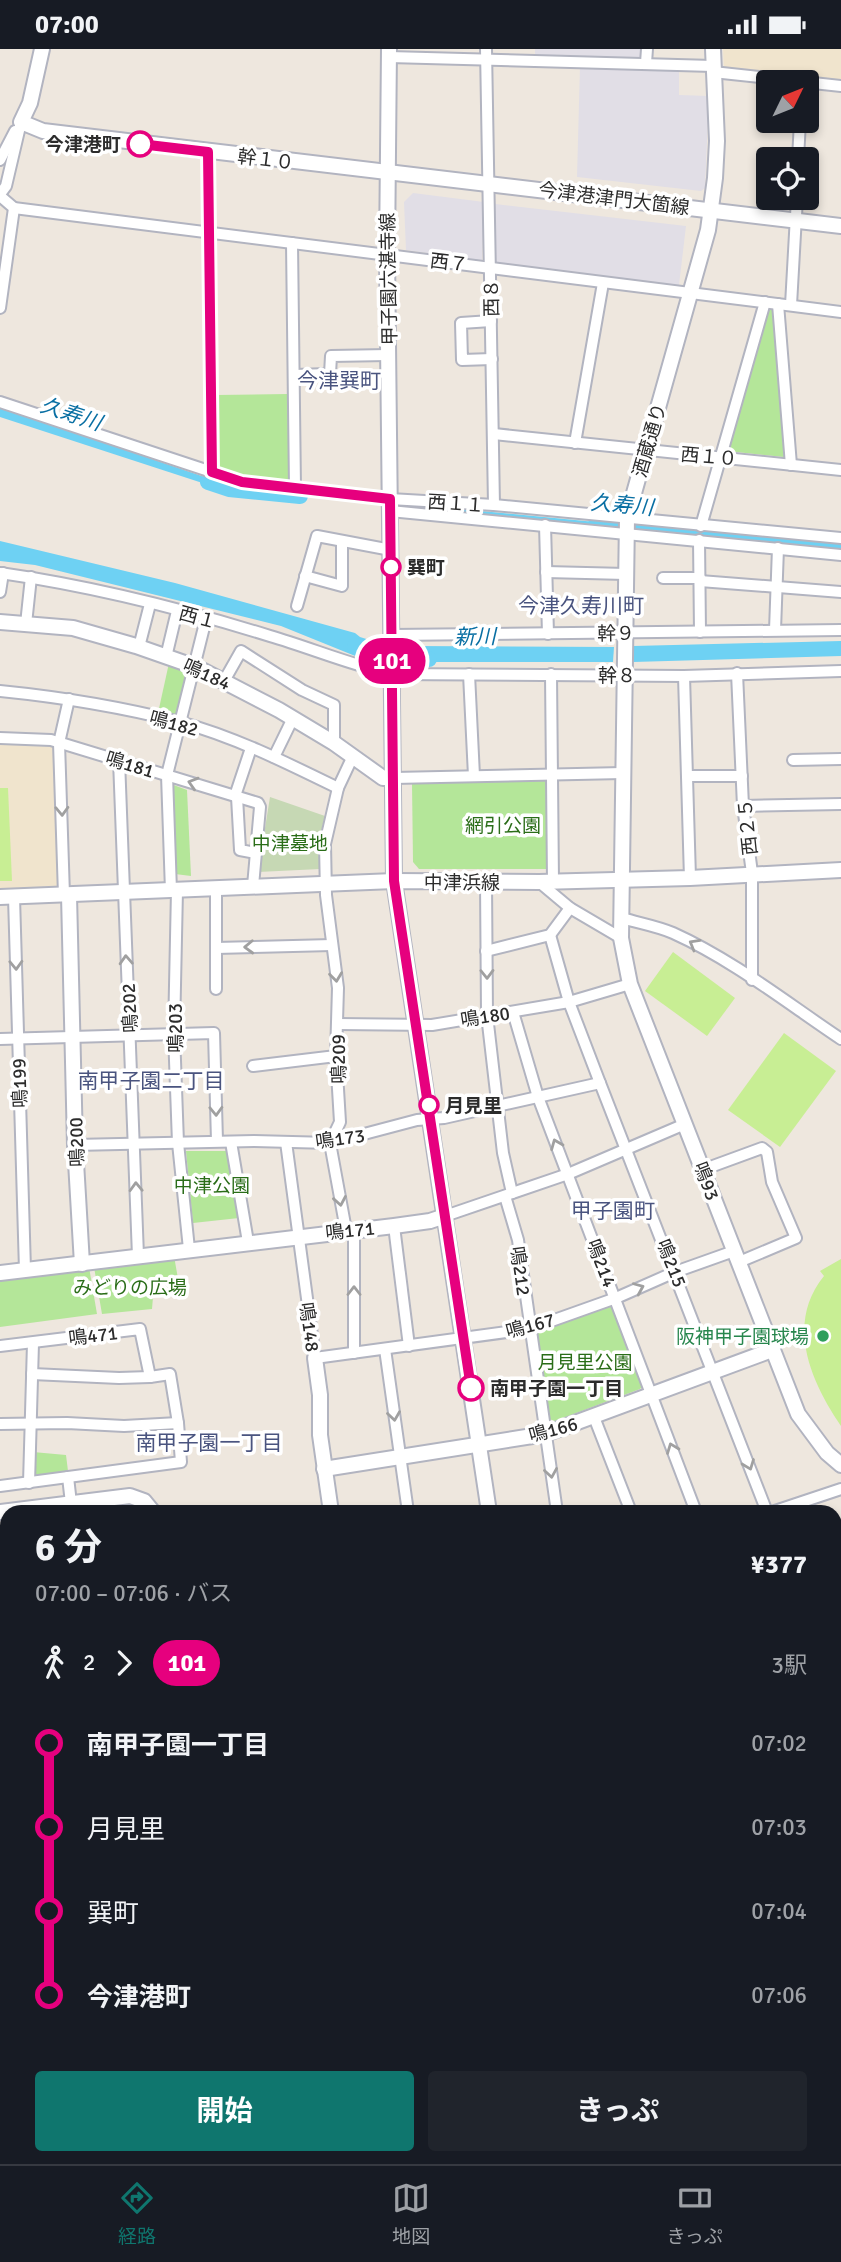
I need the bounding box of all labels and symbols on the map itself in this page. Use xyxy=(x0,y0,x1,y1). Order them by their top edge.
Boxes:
north arrow xyxy=(756,70,819,133)
marker: 今津港町 xyxy=(127,131,153,157)
place label: 今津港町 xyxy=(45,133,121,157)
street label: 幹１０ xyxy=(236,145,296,175)
street label: 今津港津門大箇線 xyxy=(537,178,691,220)
street label: 甲子園六湛寺線 xyxy=(376,212,402,346)
street label: 西７ xyxy=(429,249,469,277)
street label: 西８ xyxy=(480,279,504,317)
district label: 今津巽町 xyxy=(297,368,381,394)
water label: 久寿川 xyxy=(37,392,107,437)
street label: 酒蔵通り xyxy=(628,400,672,480)
street label: 西１０ xyxy=(679,443,738,471)
water label: 久寿川 xyxy=(589,489,657,521)
street label: 西１１ xyxy=(427,490,485,518)
place label: 巽町 xyxy=(407,556,445,580)
marker: 巽町 xyxy=(381,557,401,577)
district label: 今津久寿川町 xyxy=(518,593,644,619)
street label: 西１ xyxy=(176,601,219,634)
street label: 幹９ xyxy=(597,622,635,646)
water label: 新川 xyxy=(454,624,498,650)
line badge: 101 xyxy=(352,638,432,684)
street label: 鳴184 xyxy=(179,654,234,696)
street label: 幹８ xyxy=(598,664,636,688)
street label: 鳴182 xyxy=(147,706,201,742)
street label: 鳴181 xyxy=(102,746,157,784)
one-way arrow xyxy=(187,777,199,791)
street label: 西２５ xyxy=(733,797,763,857)
one-way arrow xyxy=(54,806,69,817)
park label: 網引公園 xyxy=(465,814,541,838)
park label: 中津墓地 xyxy=(252,832,328,856)
street label: 中津浜線 xyxy=(424,871,500,895)
one-way arrow xyxy=(244,939,254,955)
one-way arrow xyxy=(689,939,702,952)
one-way arrow xyxy=(119,954,134,965)
one-way arrow xyxy=(8,960,23,971)
one-way arrow xyxy=(479,970,495,980)
one-way arrow xyxy=(329,971,344,983)
street label: 鳴202 xyxy=(117,982,143,1033)
street label: 鳴180 xyxy=(459,1001,512,1033)
street label: 鳴203 xyxy=(164,1003,188,1053)
street label: 鳴209 xyxy=(327,1034,351,1084)
street label: 鳴199 xyxy=(7,1058,33,1108)
district label: 南甲子園二丁目 xyxy=(78,1068,225,1094)
place label: 月見里 xyxy=(445,1094,502,1118)
marker: 月見里 xyxy=(419,1095,439,1115)
one-way arrow xyxy=(208,1106,223,1117)
street label: 鳴200 xyxy=(64,1117,90,1167)
street label: 鳴173 xyxy=(314,1124,366,1154)
one-way arrow xyxy=(551,1139,565,1151)
street label: 鳴93 xyxy=(688,1159,724,1204)
park label: 中津公園 xyxy=(174,1174,250,1198)
one-way arrow xyxy=(128,1182,144,1192)
one-way arrow xyxy=(332,1195,347,1207)
district label: 甲子園町 xyxy=(571,1198,655,1224)
street label: 鳴171 xyxy=(324,1216,376,1246)
street label: 鳴214 xyxy=(581,1236,621,1291)
street label: 鳴215 xyxy=(651,1236,692,1291)
street label: 鳴212 xyxy=(505,1245,535,1297)
park label: みどりの広場 xyxy=(73,1276,187,1300)
one-way arrow xyxy=(632,1282,644,1296)
one-way arrow xyxy=(346,1285,362,1296)
street label: 鳴148 xyxy=(294,1301,324,1353)
street label: 鳴167 xyxy=(503,1308,557,1344)
street label: 鳴471 xyxy=(67,1321,119,1351)
place label: 阪神甲子園球場 xyxy=(676,1325,809,1349)
marker: 阪神甲子園球場 xyxy=(815,1328,831,1344)
park label: 月見里公園 xyxy=(537,1351,633,1375)
marker: 南甲子園一丁目 xyxy=(458,1375,484,1401)
place label: 南甲子園一丁目 xyxy=(490,1377,623,1401)
one-way arrow xyxy=(386,1411,401,1422)
street label: 鳴166 xyxy=(526,1412,580,1448)
district label: 南甲子園一丁目 xyxy=(136,1430,283,1456)
one-way arrow xyxy=(666,1443,680,1455)
one-way arrow xyxy=(741,1458,755,1470)
one-way arrow xyxy=(543,1467,558,1479)

